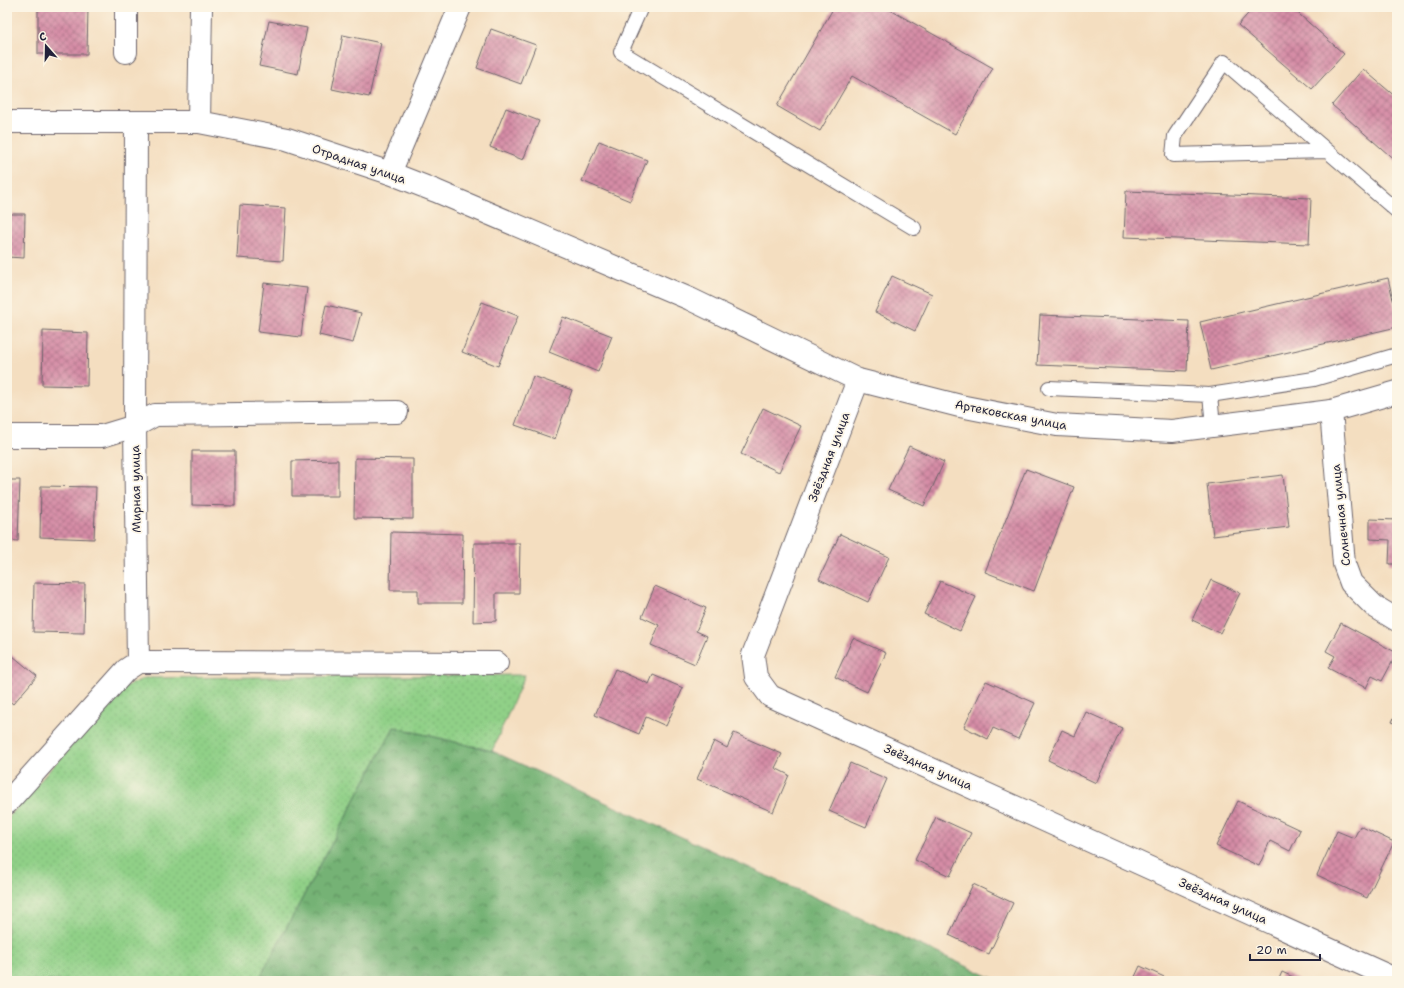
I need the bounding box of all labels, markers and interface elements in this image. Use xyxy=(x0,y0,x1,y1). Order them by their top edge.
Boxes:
north arrow xyxy=(26,26,66,66)
text: С xyxy=(37,29,49,45)
street label: Отрадная улица xyxy=(310,140,408,188)
street label: Артековская улица xyxy=(954,396,1069,434)
street label: Звёздная улица xyxy=(805,409,854,504)
street label: Мирная улица xyxy=(127,445,145,533)
street label: Солнечная улица xyxy=(1328,463,1354,567)
street label: Звёздная улица xyxy=(881,740,975,794)
street label: Звёздная улица xyxy=(1176,874,1270,928)
scale bar xyxy=(1250,936,1320,962)
text: 20 m xyxy=(1256,942,1287,958)

